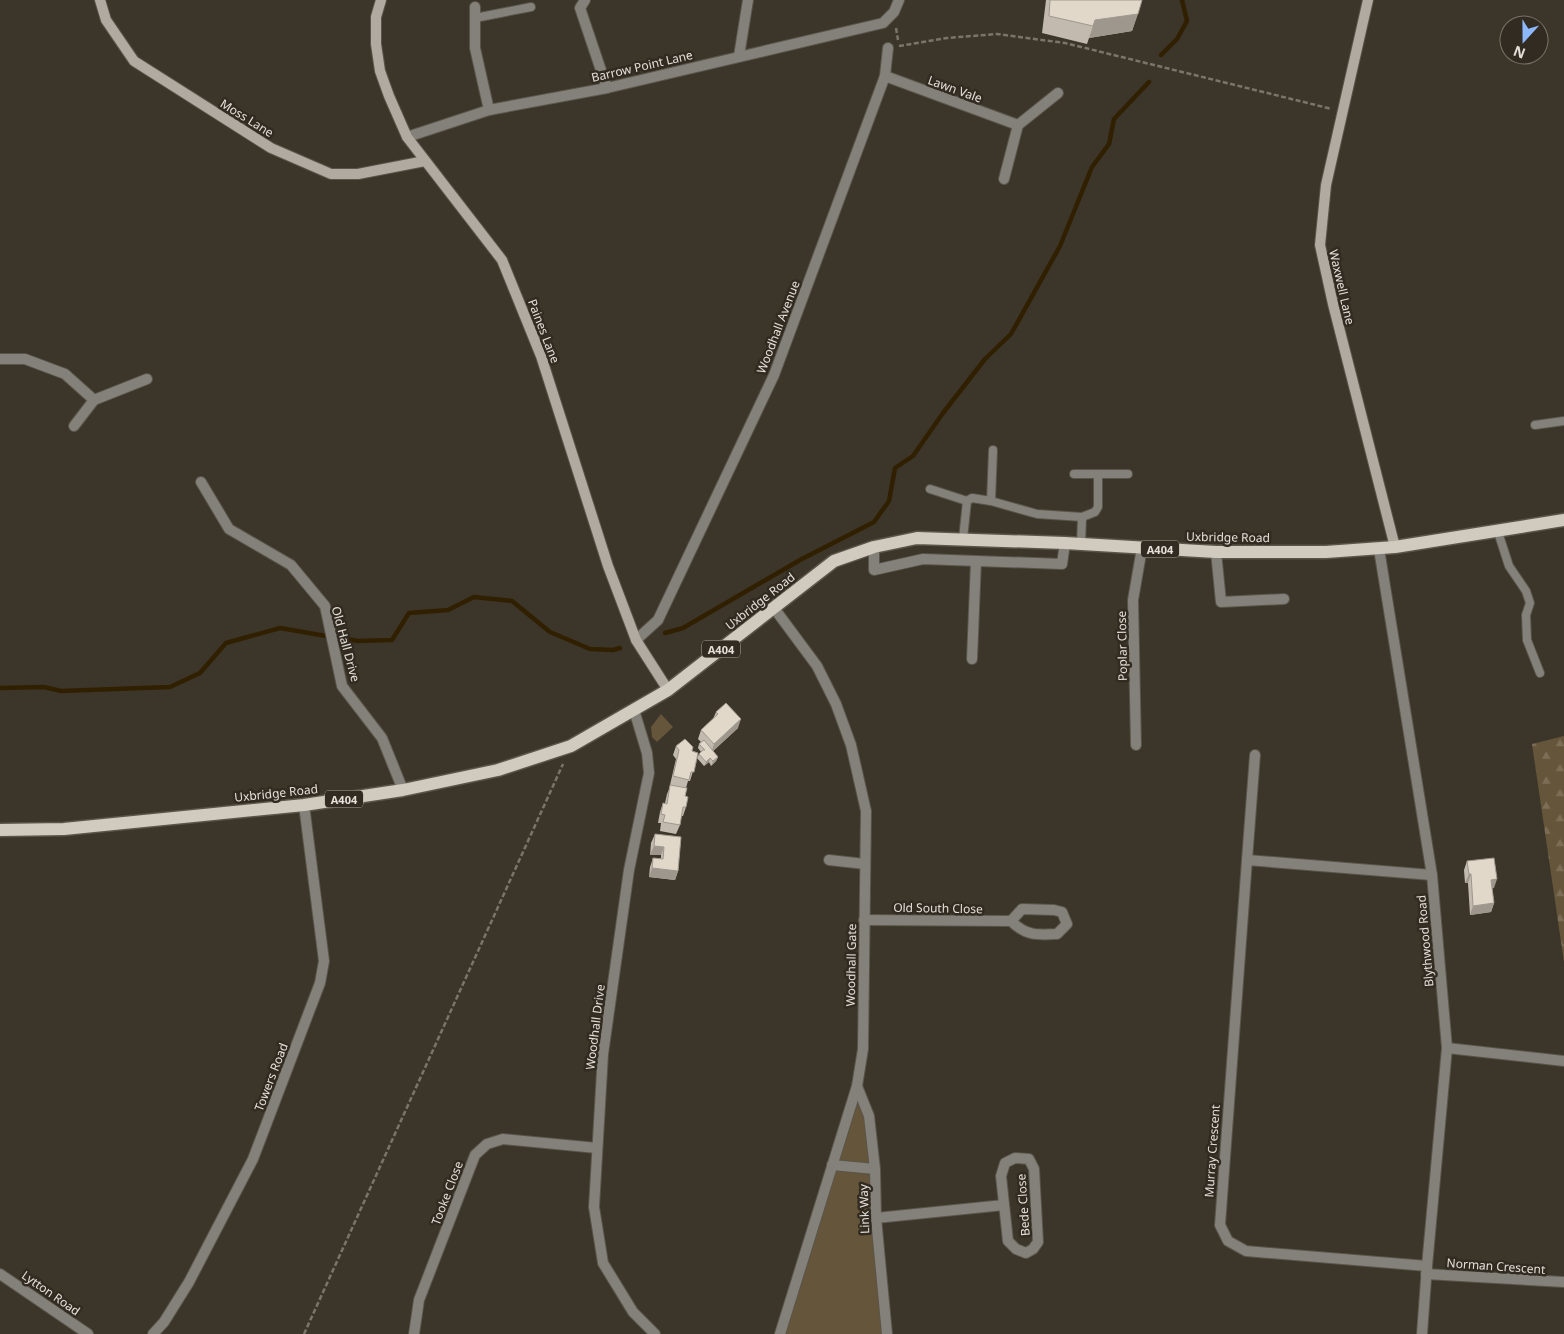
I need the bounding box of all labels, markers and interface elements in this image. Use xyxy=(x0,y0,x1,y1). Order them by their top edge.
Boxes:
north arrow xyxy=(1499,15,1549,65)
text: N xyxy=(1510,42,1528,64)
street label: Barrow Point Lane xyxy=(590,46,695,86)
street label: Lawn Vale xyxy=(926,71,985,107)
street label: Moss Lane xyxy=(217,95,277,141)
street label: Waxwell Lane xyxy=(1325,248,1359,327)
street label: Woodhall Avenue xyxy=(752,278,804,376)
street label: Paines Lane xyxy=(524,297,564,366)
street label: Uxbridge Road xyxy=(1186,528,1270,546)
road number: A404 xyxy=(1141,540,1179,558)
street label: Uxbridge Road xyxy=(722,568,798,634)
street label: Old Hall Drive xyxy=(328,604,364,684)
street label: Poplar Close xyxy=(1113,610,1131,681)
road number: A404 xyxy=(702,641,740,658)
street label: Uxbridge Road xyxy=(233,780,319,806)
road number: A404 xyxy=(325,791,363,808)
street label: Blythwood Road xyxy=(1413,894,1437,988)
street label: Old South Close xyxy=(893,899,983,917)
street label: Woodhall Gate xyxy=(842,923,860,1007)
street label: Woodhall Drive xyxy=(581,983,609,1071)
street label: Towers Road xyxy=(250,1040,292,1114)
street label: Murray Crescent xyxy=(1200,1103,1224,1198)
street label: Tooke Close xyxy=(427,1158,467,1227)
street label: Bede Close xyxy=(1012,1173,1034,1237)
street label: Link Way xyxy=(855,1183,873,1234)
street label: Norman Crescent xyxy=(1446,1254,1547,1278)
street label: Lytton Road xyxy=(18,1267,84,1319)

